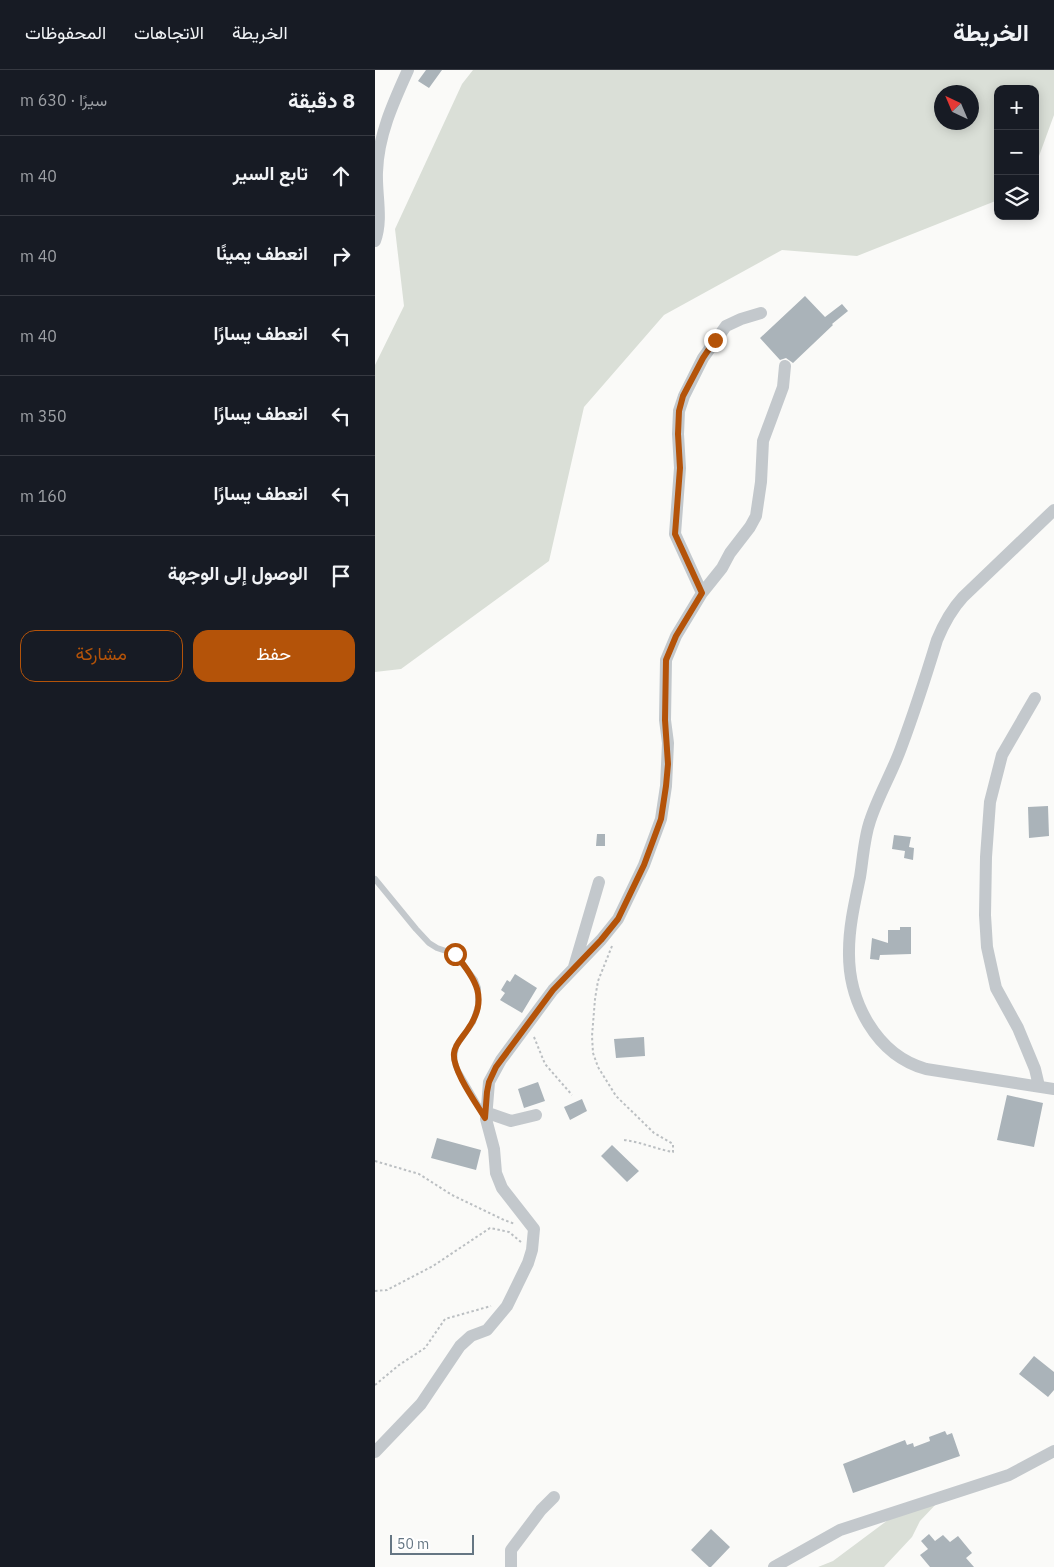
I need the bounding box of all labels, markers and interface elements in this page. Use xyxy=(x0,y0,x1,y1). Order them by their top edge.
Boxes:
text: الخريطة xyxy=(953,16,1029,48)
text: المحفوظات xyxy=(25,21,106,44)
text: الاتجاهات xyxy=(134,21,204,44)
text: الخريطة xyxy=(232,21,288,44)
north arrow xyxy=(934,85,979,130)
map controls xyxy=(994,85,1039,220)
button: + xyxy=(994,85,1039,130)
text: 8 دقيقة xyxy=(288,86,355,114)
text: سيرًا · 630 m xyxy=(20,90,107,110)
button: − xyxy=(994,130,1039,175)
text: تابع السير xyxy=(233,161,308,185)
icon: ahead xyxy=(327,162,355,190)
text: 40 m xyxy=(20,166,57,186)
button: layers xyxy=(994,175,1039,220)
text: انعطف يمينًا xyxy=(216,241,308,265)
icon: right xyxy=(327,242,355,270)
text: 40 m xyxy=(20,246,57,266)
text: انعطف يسارًا xyxy=(214,321,308,345)
icon: left xyxy=(327,322,355,350)
text: 40 m xyxy=(20,326,57,346)
route end xyxy=(704,329,727,352)
text: انعطف يسارًا xyxy=(214,401,308,425)
icon: left xyxy=(327,402,355,430)
text: 350 m xyxy=(20,406,67,426)
text: انعطف يسارًا xyxy=(214,481,308,505)
icon: left xyxy=(327,482,355,510)
text: 160 m xyxy=(20,486,67,506)
text: الوصول إلى الوجهة xyxy=(168,561,308,585)
icon: arrive xyxy=(327,562,355,590)
button: مشاركة xyxy=(20,630,183,682)
button: حفظ xyxy=(193,630,355,682)
route start xyxy=(444,943,467,966)
scale bar xyxy=(390,1532,474,1555)
text: 50 m xyxy=(397,1535,429,1553)

